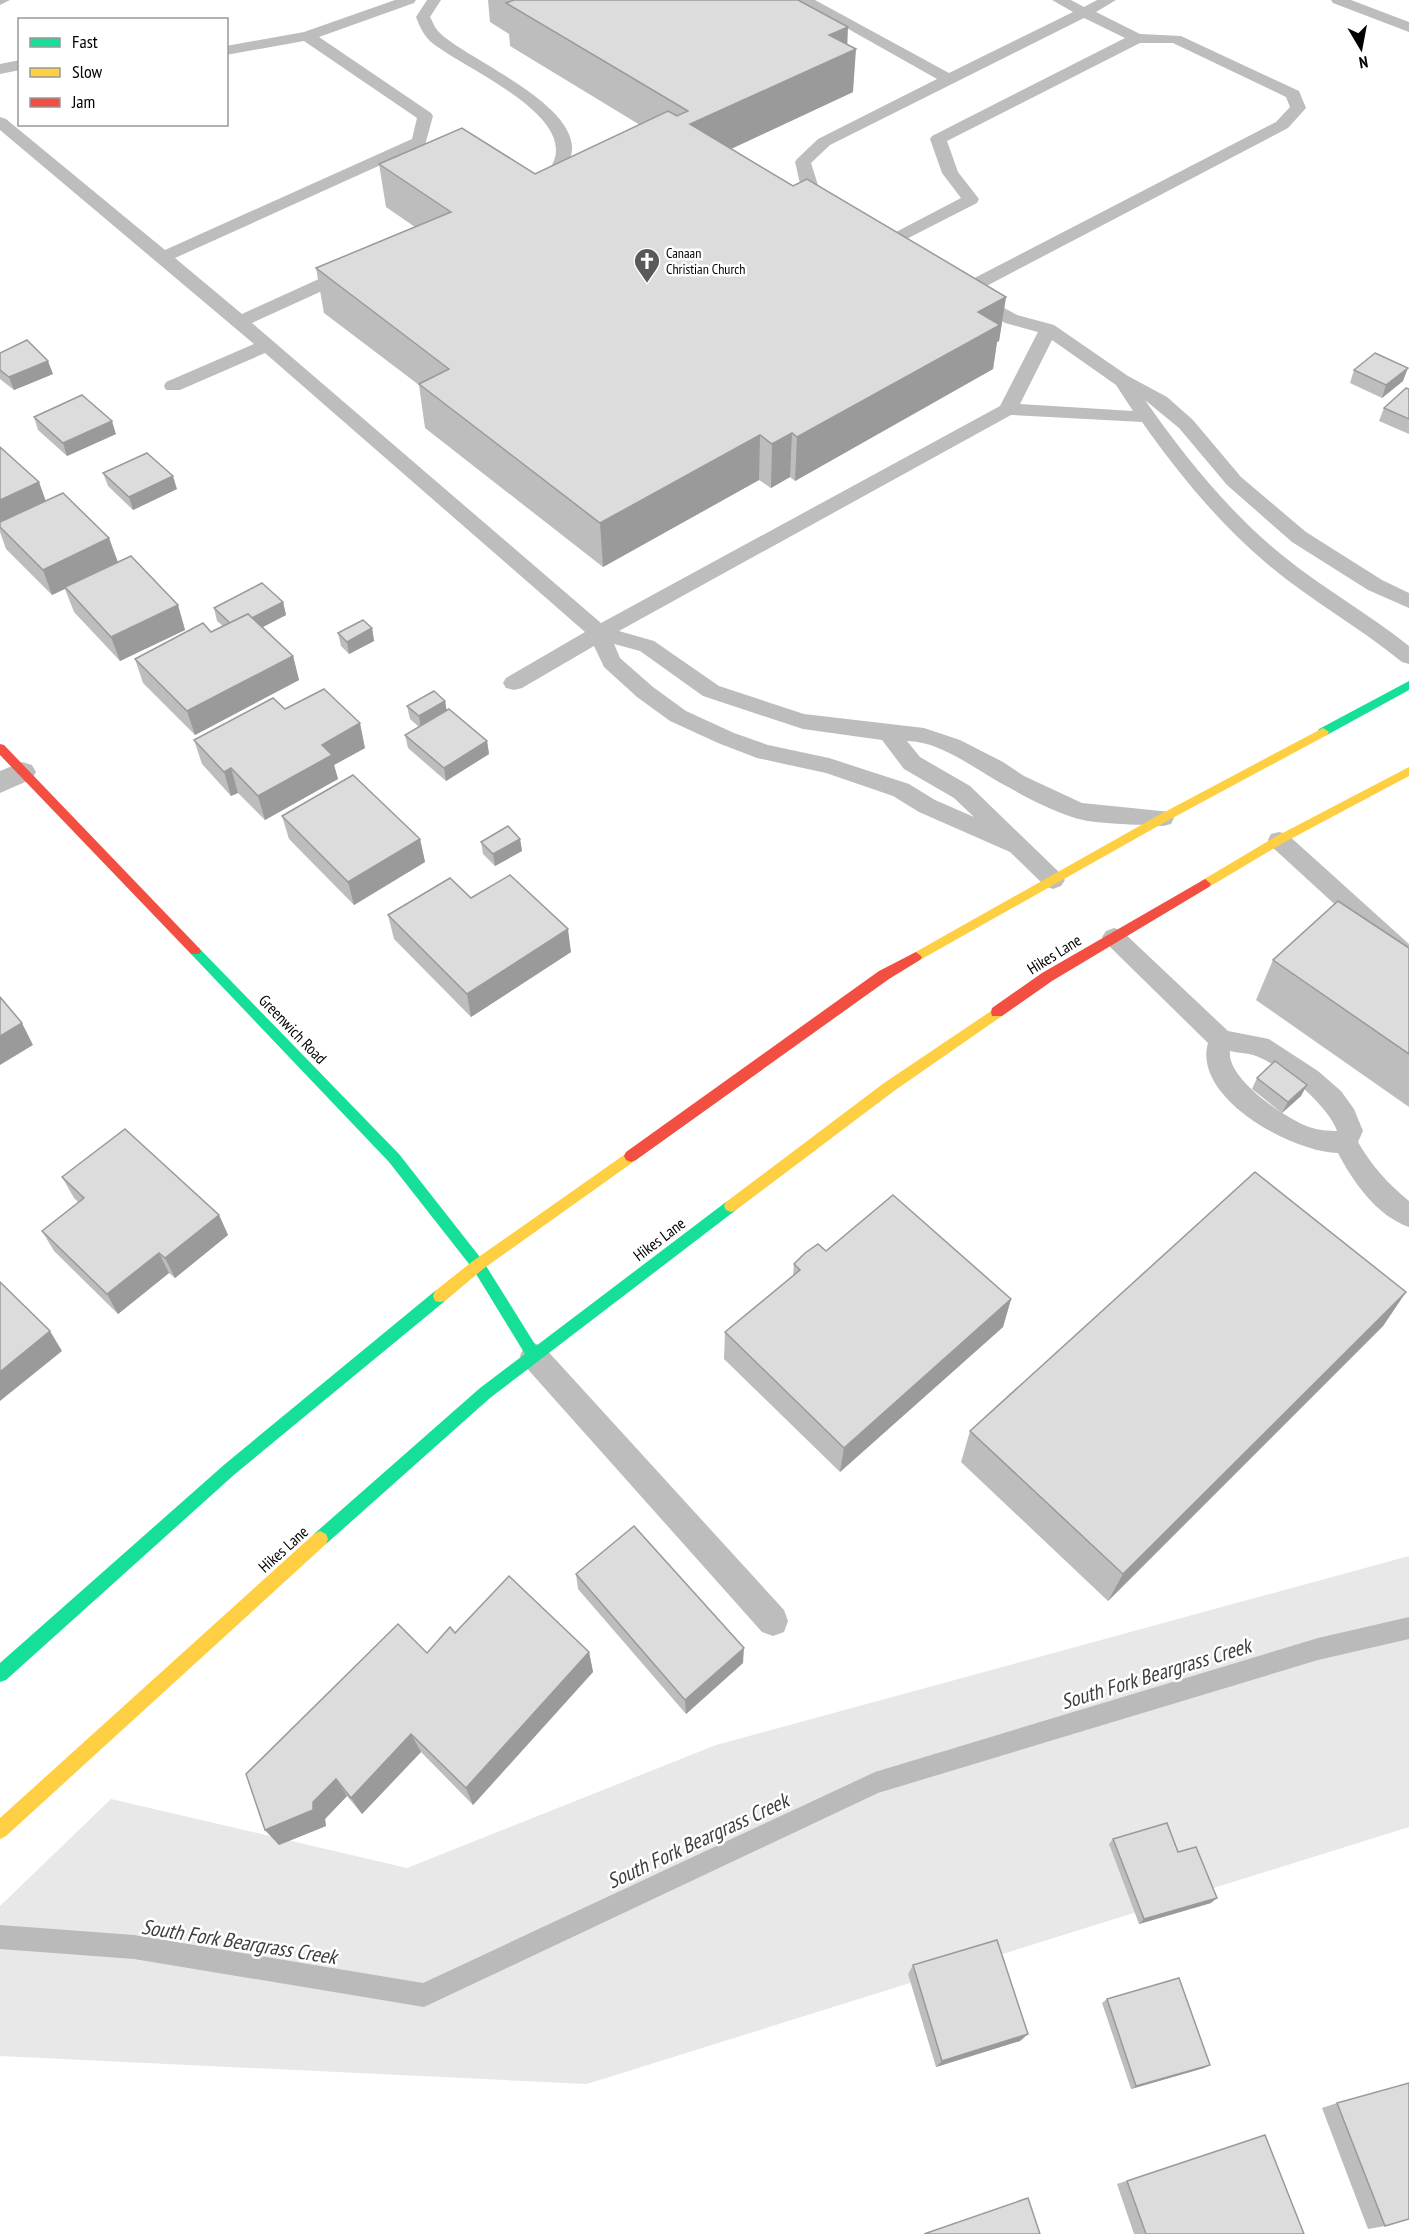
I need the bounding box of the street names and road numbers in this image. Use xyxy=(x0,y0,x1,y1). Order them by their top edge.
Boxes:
street label: Hikes Lane xyxy=(1023,930,1085,978)
street label: Greenwich Road xyxy=(255,990,331,1068)
street label: Hikes Lane xyxy=(629,1213,689,1265)
street label: Hikes Lane xyxy=(254,1522,312,1576)

